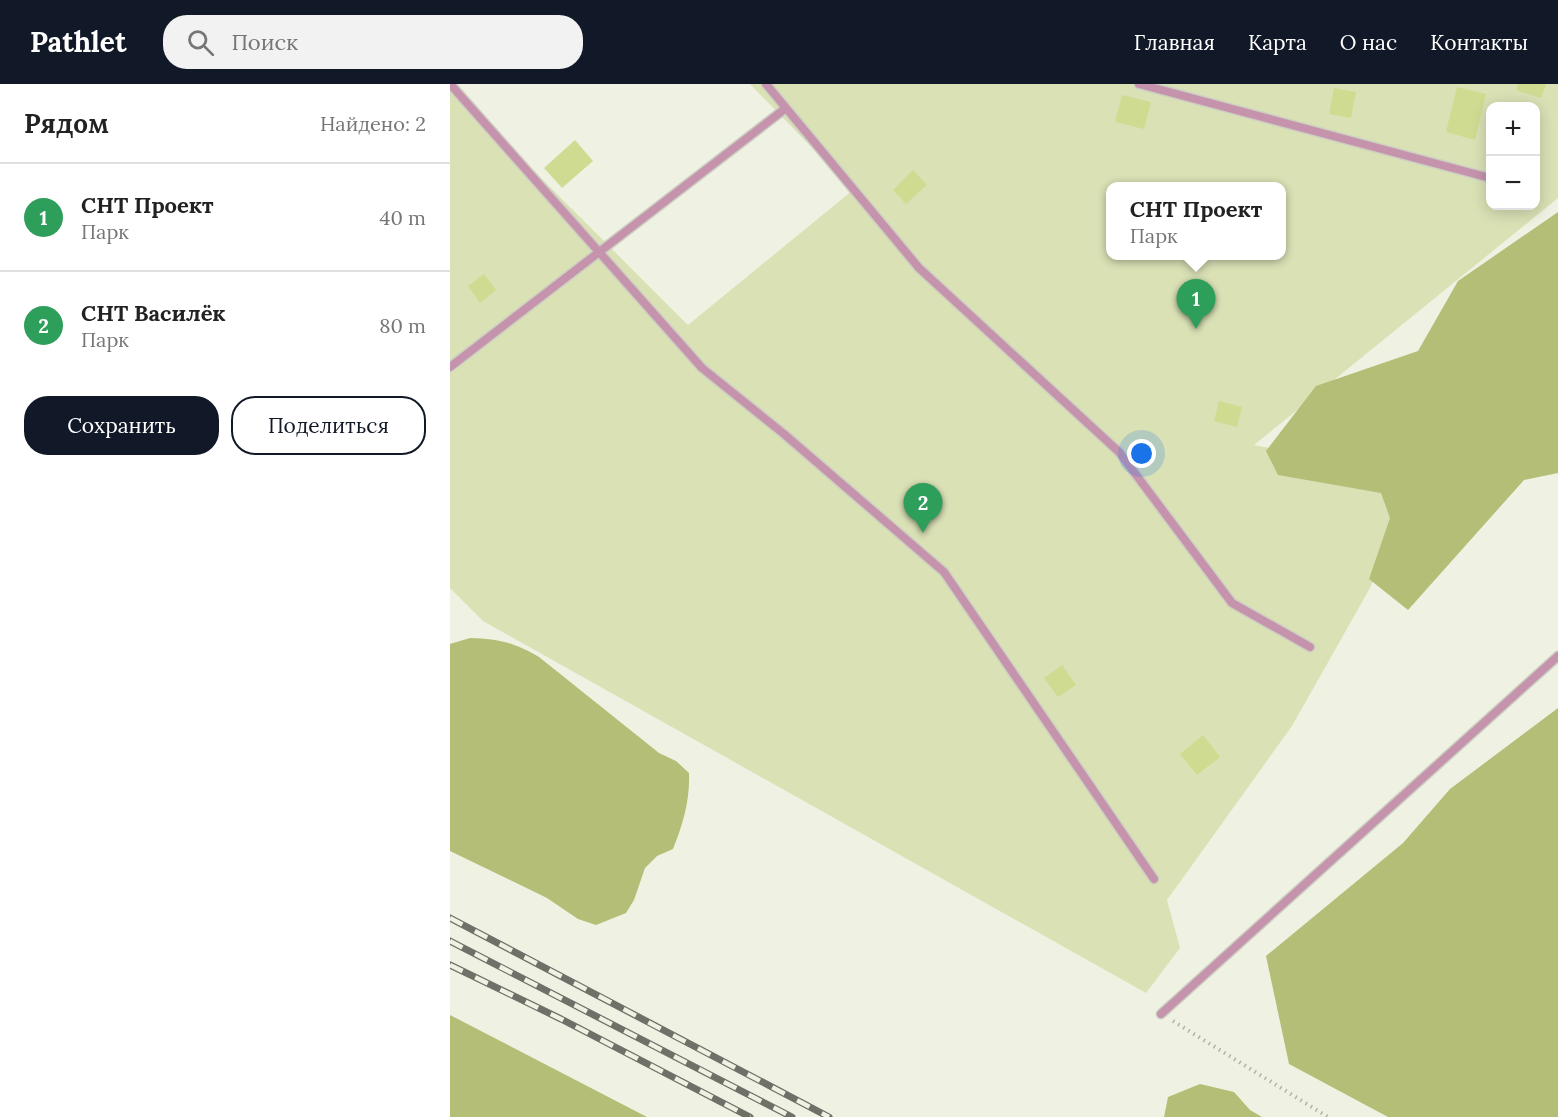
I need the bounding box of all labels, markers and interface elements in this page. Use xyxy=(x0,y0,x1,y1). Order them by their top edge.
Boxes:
search box xyxy=(163,15,583,69)
text: Pathlet xyxy=(30,24,127,60)
icon: search xyxy=(184,26,217,59)
text: Поиск xyxy=(232,28,298,56)
text: Главная xyxy=(1134,29,1215,56)
text: Карта xyxy=(1248,29,1307,56)
text: О нас xyxy=(1340,29,1397,56)
text: Контакты xyxy=(1430,29,1528,56)
map controls xyxy=(1486,102,1540,210)
button: + xyxy=(1486,102,1540,156)
text: Рядом xyxy=(24,107,109,140)
text: Найдено: 2 xyxy=(320,111,426,136)
button: − xyxy=(1486,156,1540,210)
popup xyxy=(1106,182,1286,260)
text: СНТ Проект xyxy=(81,191,214,219)
text: СНТ Проект xyxy=(1130,195,1262,223)
text: 1 xyxy=(39,205,48,230)
text: 40 m xyxy=(380,205,426,230)
text: Парк xyxy=(81,219,129,244)
text: Парк xyxy=(1130,223,1178,248)
pin: 1 xyxy=(1176,280,1216,329)
text: СНТ Василёк xyxy=(81,299,226,327)
text: 2 xyxy=(38,313,49,338)
text: 80 m xyxy=(379,313,426,338)
text: Парк xyxy=(81,327,129,352)
button: Сохранить xyxy=(24,396,219,455)
button: Поделиться xyxy=(231,396,426,455)
your location xyxy=(1127,439,1156,468)
pin: 2 xyxy=(904,484,942,533)

